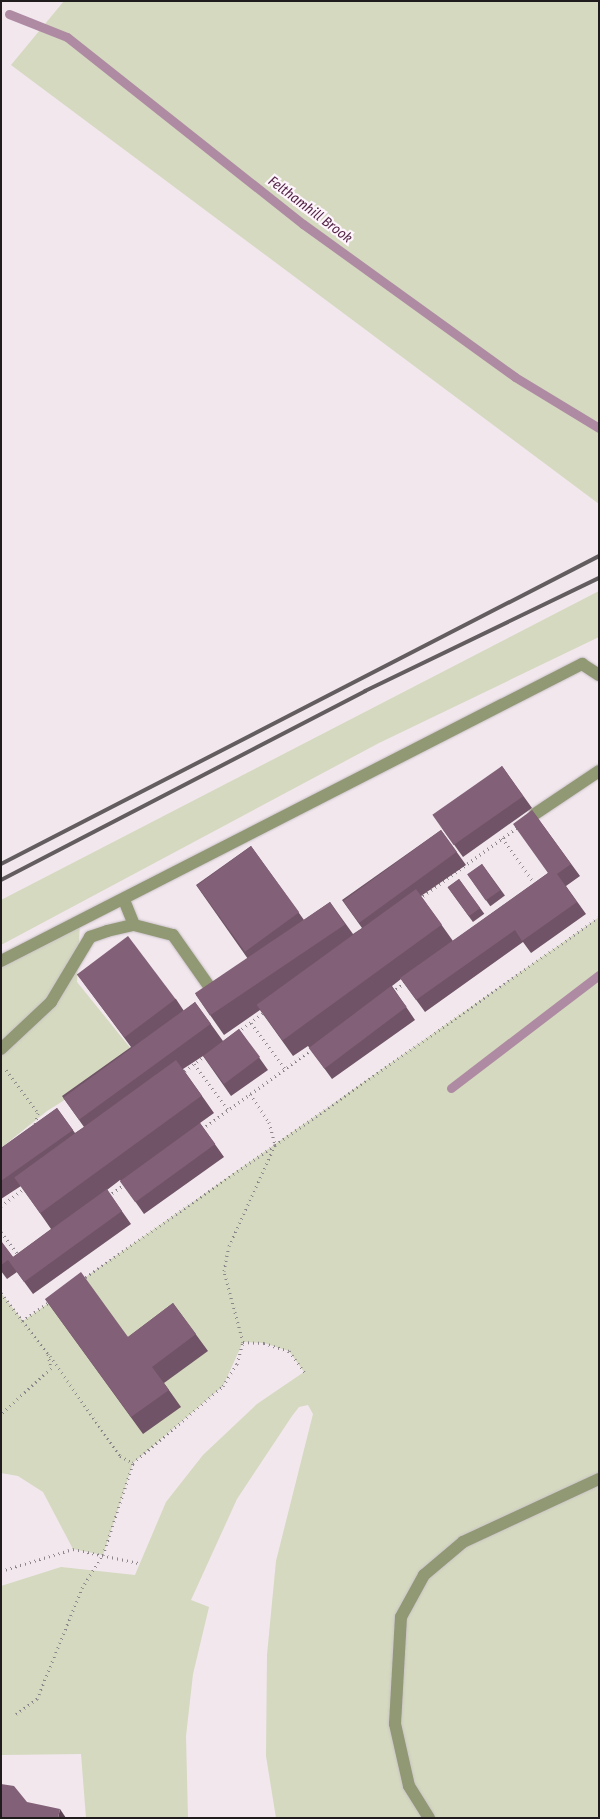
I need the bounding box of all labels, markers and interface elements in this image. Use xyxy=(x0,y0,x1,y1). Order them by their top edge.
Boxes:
water label: Felthamhill Brook xyxy=(265,173,355,247)

